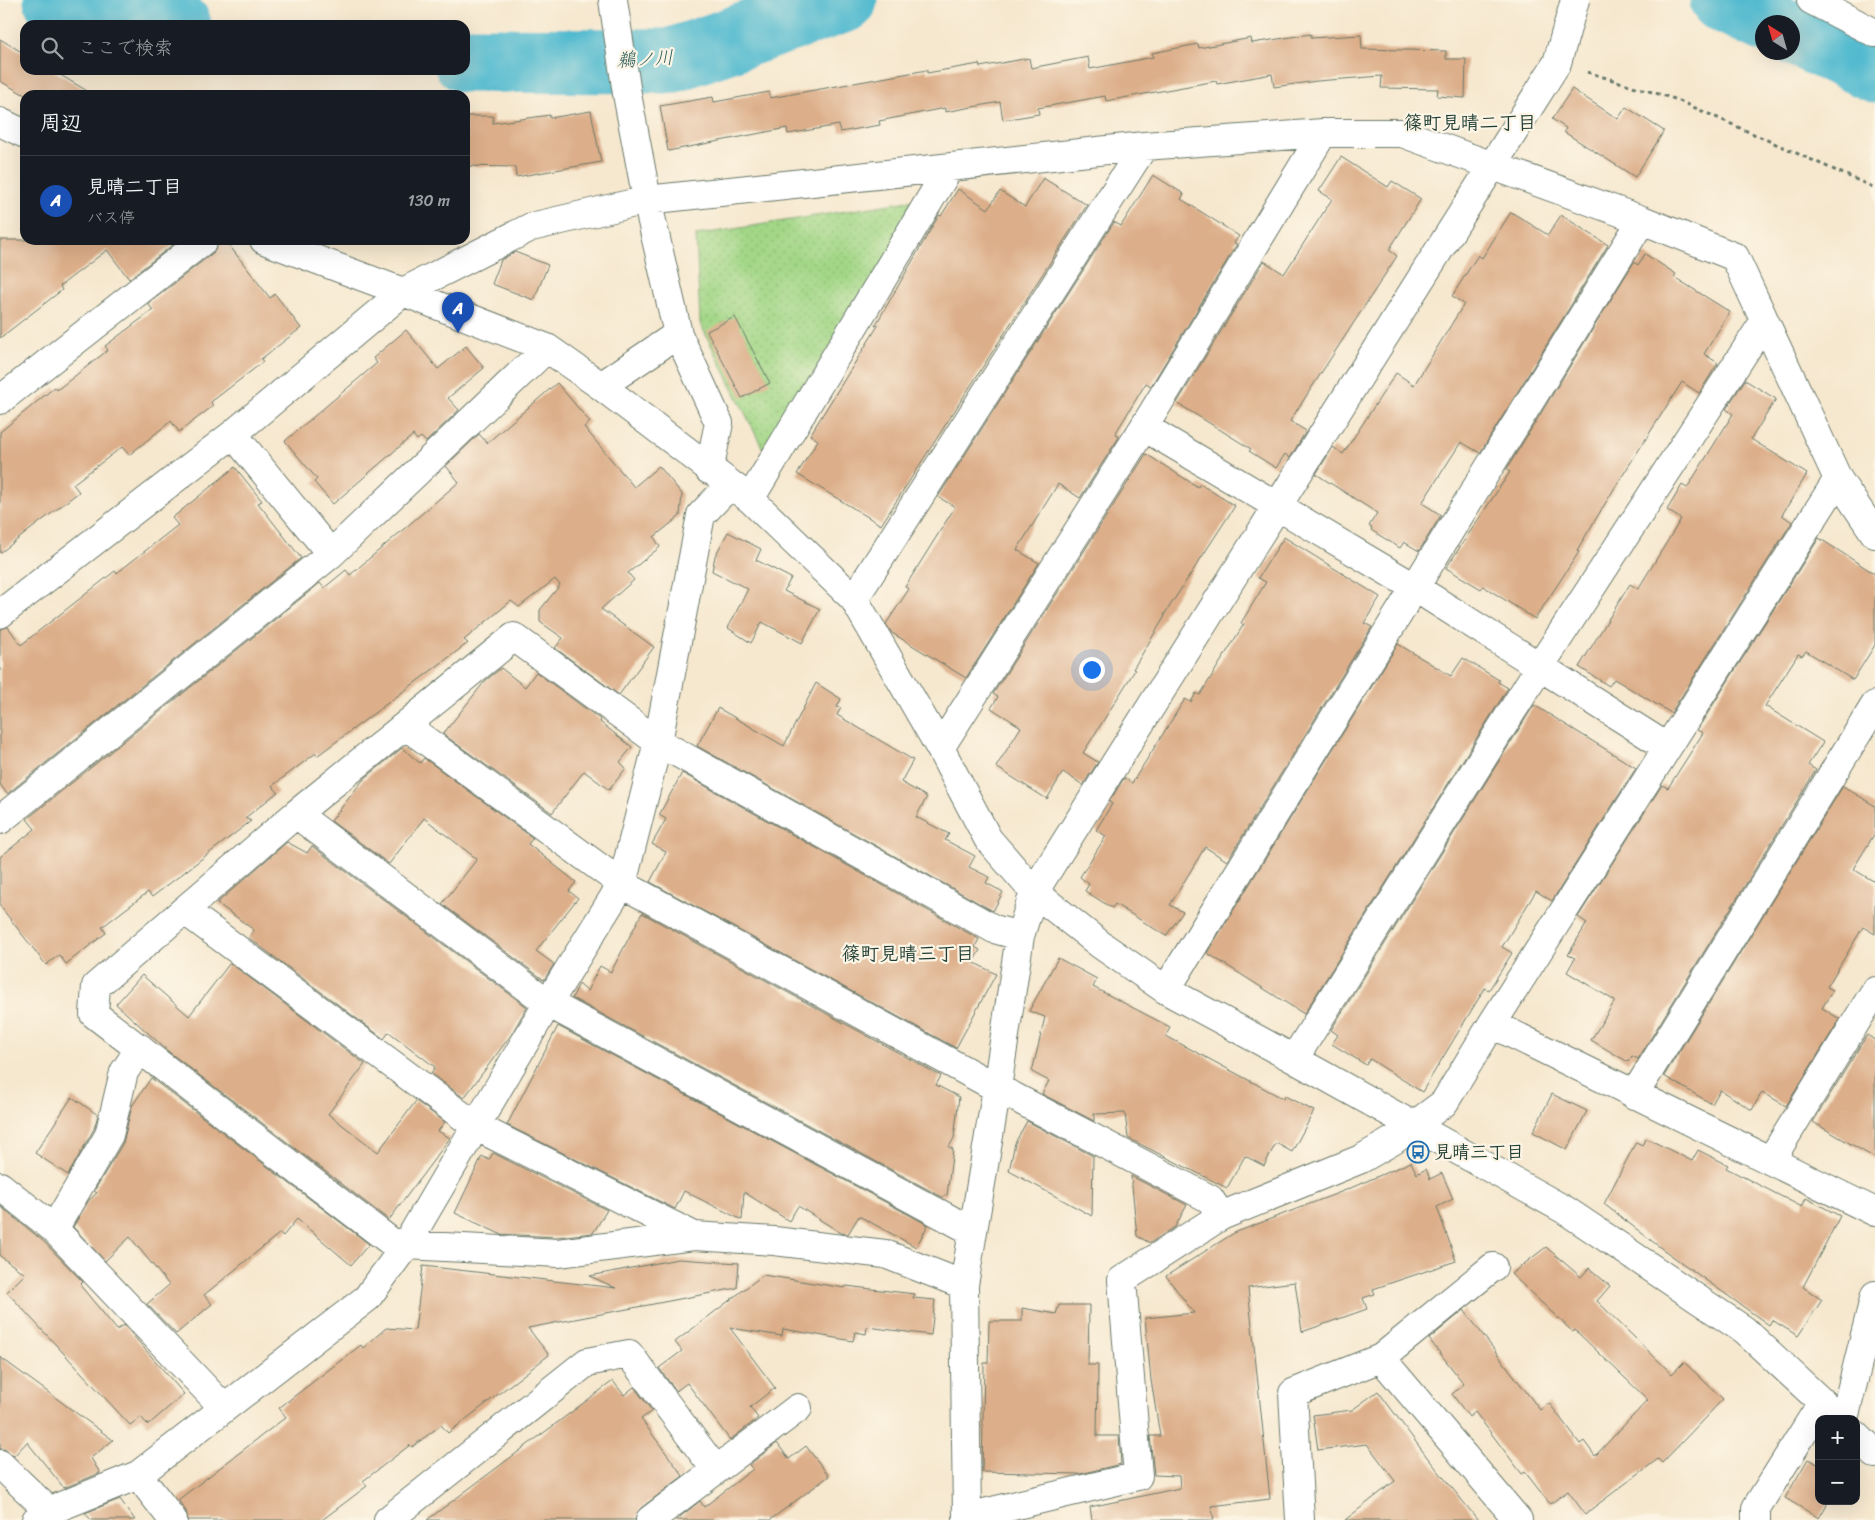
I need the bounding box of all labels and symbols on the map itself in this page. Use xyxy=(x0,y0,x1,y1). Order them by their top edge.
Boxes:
north arrow xyxy=(1755,15,1800,60)
water label: 鵜ノ川 xyxy=(616,41,674,76)
district label: 篠町見晴二丁目 xyxy=(1403,106,1537,139)
pin: A xyxy=(442,292,474,333)
your location xyxy=(1079,657,1105,683)
district label: 篠町見晴三丁目 xyxy=(841,937,975,970)
place label: 見晴三丁目 xyxy=(1434,1136,1524,1168)
bus stop icon: 見晴三丁目 xyxy=(1406,1140,1430,1164)

